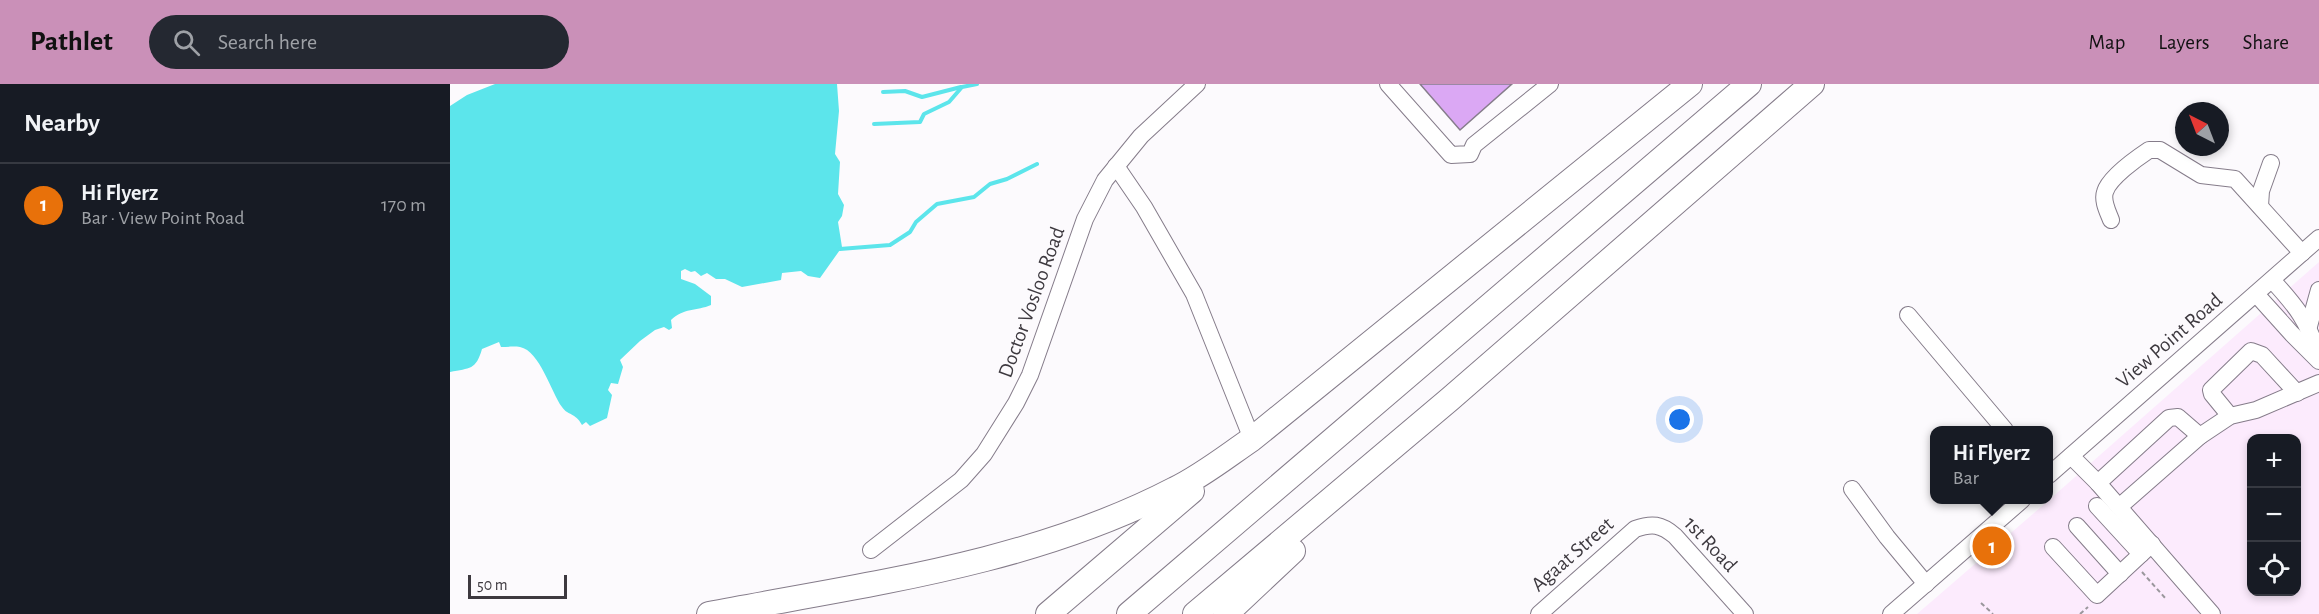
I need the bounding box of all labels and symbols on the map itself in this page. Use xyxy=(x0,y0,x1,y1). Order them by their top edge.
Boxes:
north arrow xyxy=(2175,102,2229,156)
street label: Doctor Vosloo Road xyxy=(994,224,1069,380)
street label: View Point Road xyxy=(2112,289,2226,392)
your location xyxy=(1665,405,1694,434)
street label: Agaat Street xyxy=(1527,513,1618,595)
street label: 1st Road xyxy=(1680,513,1741,576)
pin: 1 xyxy=(1972,524,2012,568)
scale bar xyxy=(468,572,567,600)

